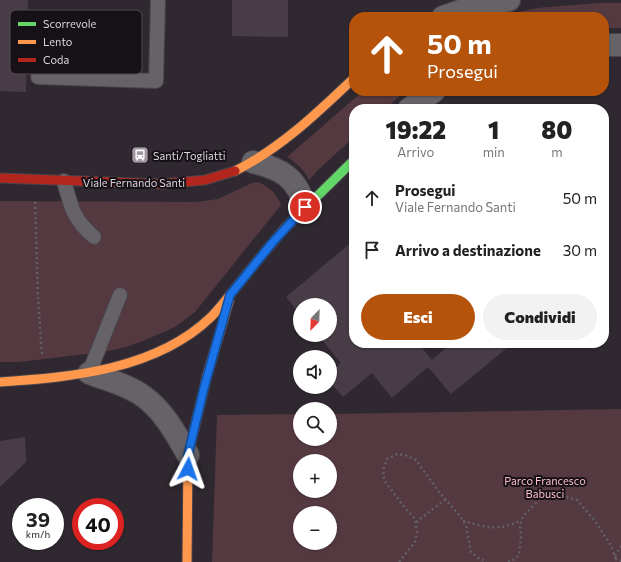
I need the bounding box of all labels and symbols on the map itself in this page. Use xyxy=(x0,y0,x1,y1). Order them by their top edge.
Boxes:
legend xyxy=(10,10,142,74)
text: Scorrevole xyxy=(43,17,97,30)
text: Lento xyxy=(43,35,73,48)
text: Coda xyxy=(43,53,69,66)
bus stop icon: Santi/Togliatti xyxy=(130,145,150,165)
place label: Santi/Togliatti xyxy=(153,149,226,162)
street label: Viale Fernando Santi xyxy=(83,176,185,189)
pin xyxy=(288,190,322,224)
north arrow xyxy=(293,298,337,342)
position arrow xyxy=(167,448,209,490)
park label: Parco Francesco Babusci xyxy=(504,474,586,500)
speed limit sign: 40 xyxy=(72,498,124,550)

